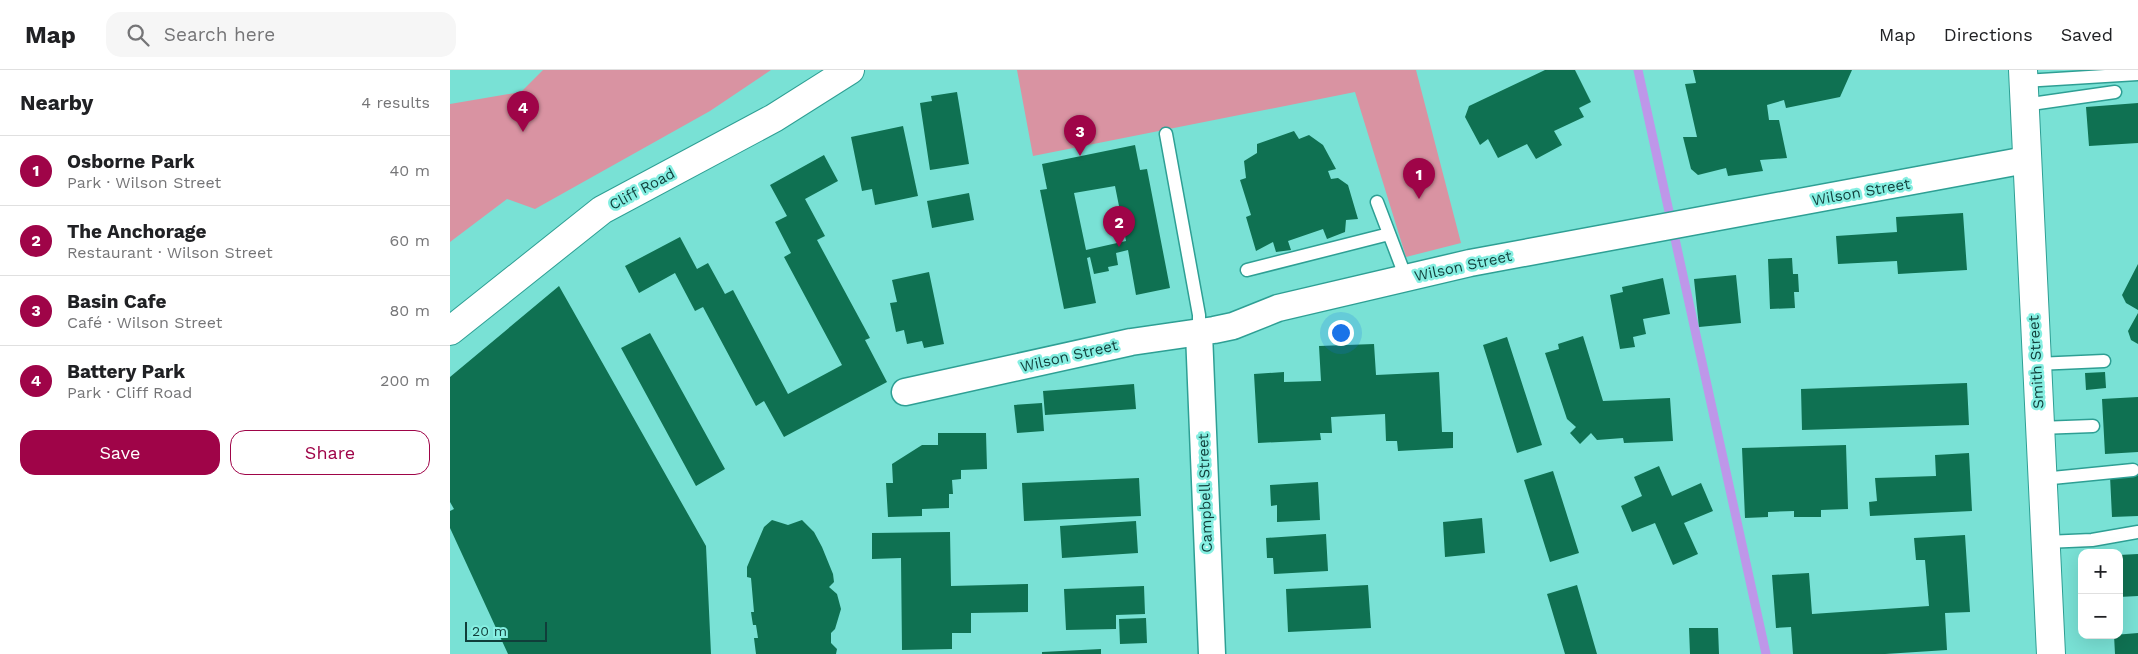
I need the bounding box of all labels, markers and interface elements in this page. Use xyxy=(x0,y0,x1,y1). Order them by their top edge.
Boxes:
search box xyxy=(106,12,456,57)
text: Map xyxy=(25,21,76,49)
icon: search xyxy=(124,21,152,49)
text: Search here xyxy=(164,23,275,46)
text: Map xyxy=(1879,24,1916,45)
text: Directions xyxy=(1944,24,2033,45)
text: Saved xyxy=(2061,24,2113,45)
text: Nearby xyxy=(20,90,93,115)
pin: 4 xyxy=(507,91,539,132)
text: 4 results xyxy=(361,93,430,112)
pin: 3 xyxy=(1064,115,1096,156)
text: Osborne Park xyxy=(67,150,195,173)
pin: 1 xyxy=(1403,158,1435,199)
text: 1 xyxy=(33,161,39,180)
text: 40 m xyxy=(390,161,430,180)
street label: Cliff Road xyxy=(606,164,678,214)
text: Park · Wilson Street xyxy=(67,173,221,192)
street label: Wilson Street xyxy=(1810,174,1912,209)
pin: 2 xyxy=(1103,206,1135,247)
text: The Anchorage xyxy=(67,220,206,243)
text: 2 xyxy=(31,231,41,250)
text: 60 m xyxy=(390,231,430,250)
text: Restaurant · Wilson Street xyxy=(67,243,273,262)
street label: Wilson Street xyxy=(1412,247,1514,285)
text: Basin Cafe xyxy=(67,290,167,313)
text: 3 xyxy=(31,301,41,320)
text: 80 m xyxy=(389,301,430,320)
text: Café · Wilson Street xyxy=(67,313,222,332)
street label: Smith Street xyxy=(2025,314,2047,409)
your location xyxy=(1328,320,1354,346)
street label: Wilson Street xyxy=(1019,336,1120,376)
text: Battery Park xyxy=(67,360,185,383)
text: 4 xyxy=(31,371,41,390)
text: 200 m xyxy=(380,371,430,390)
text: Park · Cliff Road xyxy=(67,383,192,402)
button: Save xyxy=(20,430,220,475)
button: Share xyxy=(230,430,430,475)
street label: Campbell Street xyxy=(1194,432,1216,553)
map controls xyxy=(2078,549,2123,639)
button: + xyxy=(2078,549,2123,594)
button: − xyxy=(2078,594,2123,639)
scale bar xyxy=(465,619,548,642)
text: 20 m xyxy=(472,623,507,639)

